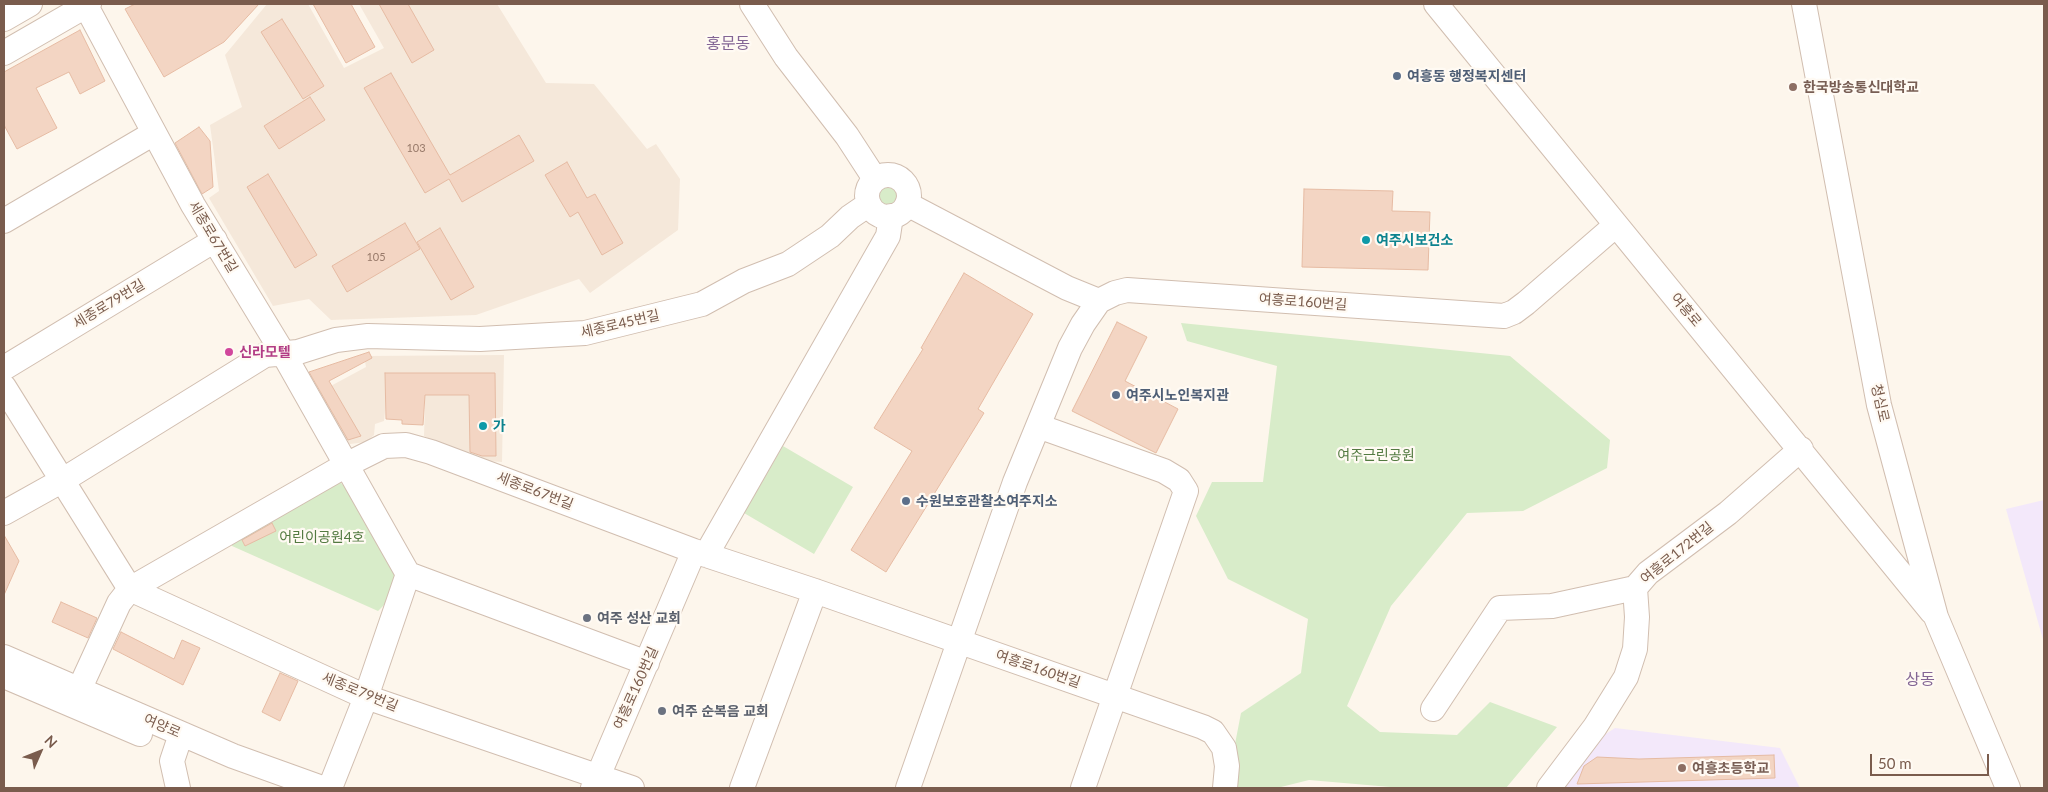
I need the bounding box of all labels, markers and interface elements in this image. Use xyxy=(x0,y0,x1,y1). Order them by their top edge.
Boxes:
district label: 홍문동 xyxy=(706,34,750,54)
place label: 여흥동 행정복지센터 xyxy=(1407,68,1526,84)
marker: 여흥동 행정복지센터 xyxy=(1391,70,1403,82)
place label: 한국방송통신대학교 xyxy=(1803,79,1919,95)
marker: 한국방송통신대학교 xyxy=(1787,81,1799,93)
house number: 103 xyxy=(406,141,426,155)
street label: 세종로67번길 xyxy=(185,198,241,276)
place label: 여주시보건소 xyxy=(1376,232,1453,248)
marker: 여주시보건소 xyxy=(1360,234,1372,246)
house number: 105 xyxy=(366,250,386,264)
street label: 세종로79번길 xyxy=(70,276,148,332)
street label: 여흥로 xyxy=(1667,290,1705,330)
street label: 여흥로160번길 xyxy=(1258,291,1348,313)
street label: 세종로45번길 xyxy=(579,307,661,341)
place label: 신라모텔 xyxy=(239,344,291,360)
marker: 신라모텔 xyxy=(223,346,235,358)
street label: 청심로 xyxy=(1867,382,1893,424)
place label: 여주시노인복지관 xyxy=(1126,387,1229,403)
marker: 여주시노인복지관 xyxy=(1110,389,1122,401)
place label: 가 xyxy=(493,418,506,434)
marker: 가 xyxy=(477,420,489,432)
park label: 여주근린공원 xyxy=(1337,447,1415,463)
street label: 세종로67번길 xyxy=(494,469,576,513)
place label: 수원보호관찰소여주지소 xyxy=(916,493,1058,509)
marker: 수원보호관찰소여주지소 xyxy=(900,495,912,507)
street label: 여흥로172번길 xyxy=(1637,519,1717,587)
park label: 어린이공원4호 xyxy=(279,529,365,545)
place label: 여주 성산 교회 xyxy=(597,610,681,626)
marker: 여주 성산 교회 xyxy=(581,612,593,624)
street label: 여흥로160번길 xyxy=(610,644,662,732)
street label: 여흥로160번길 xyxy=(993,647,1083,691)
street label: 세종로79번길 xyxy=(319,669,401,715)
district label: 상동 xyxy=(1905,670,1935,690)
place label: 여주 순복음 교회 xyxy=(672,703,769,719)
marker: 여주 순복음 교회 xyxy=(656,705,668,717)
street label: 여양로 xyxy=(141,711,183,741)
north arrow xyxy=(15,727,65,777)
text: N xyxy=(41,731,61,751)
scale bar xyxy=(1873,744,1992,776)
text: 50 m xyxy=(1878,754,1912,772)
place label: 여흥초등학교 xyxy=(1692,760,1769,776)
marker: 여흥초등학교 xyxy=(1676,762,1688,774)

